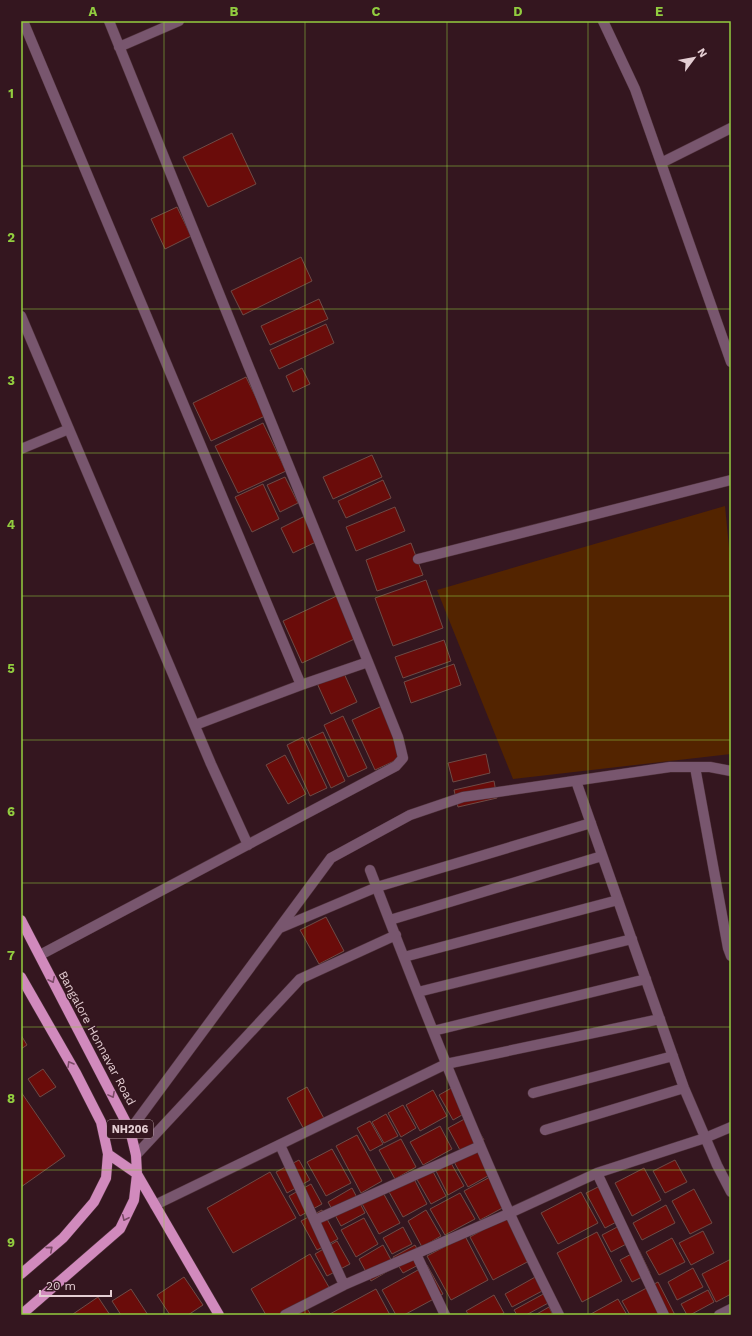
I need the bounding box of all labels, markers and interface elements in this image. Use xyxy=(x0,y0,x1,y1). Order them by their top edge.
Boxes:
text: A xyxy=(89,4,98,19)
text: B xyxy=(230,4,239,19)
text: C xyxy=(372,4,381,19)
text: D xyxy=(513,4,523,19)
text: E xyxy=(655,4,663,19)
north arrow xyxy=(674,38,714,78)
text: N xyxy=(694,46,710,60)
text: 1 xyxy=(8,86,14,101)
text: 2 xyxy=(7,230,15,245)
text: 3 xyxy=(7,373,15,388)
text: 4 xyxy=(7,517,16,532)
text: 5 xyxy=(7,661,15,676)
text: 6 xyxy=(7,804,15,819)
text: 7 xyxy=(7,948,15,963)
street label: Bangalore Honnavar Road xyxy=(56,968,138,1108)
one-way arrow xyxy=(47,976,55,983)
one-way arrow xyxy=(68,1060,75,1068)
text: 8 xyxy=(7,1091,15,1106)
one-way arrow xyxy=(107,1091,115,1098)
road number: NH206 xyxy=(107,1120,153,1138)
one-way arrow xyxy=(122,1214,130,1221)
text: 9 xyxy=(7,1235,15,1250)
one-way arrow xyxy=(46,1246,53,1253)
scale bar xyxy=(40,1272,111,1298)
text: 20 m xyxy=(46,1279,76,1293)

